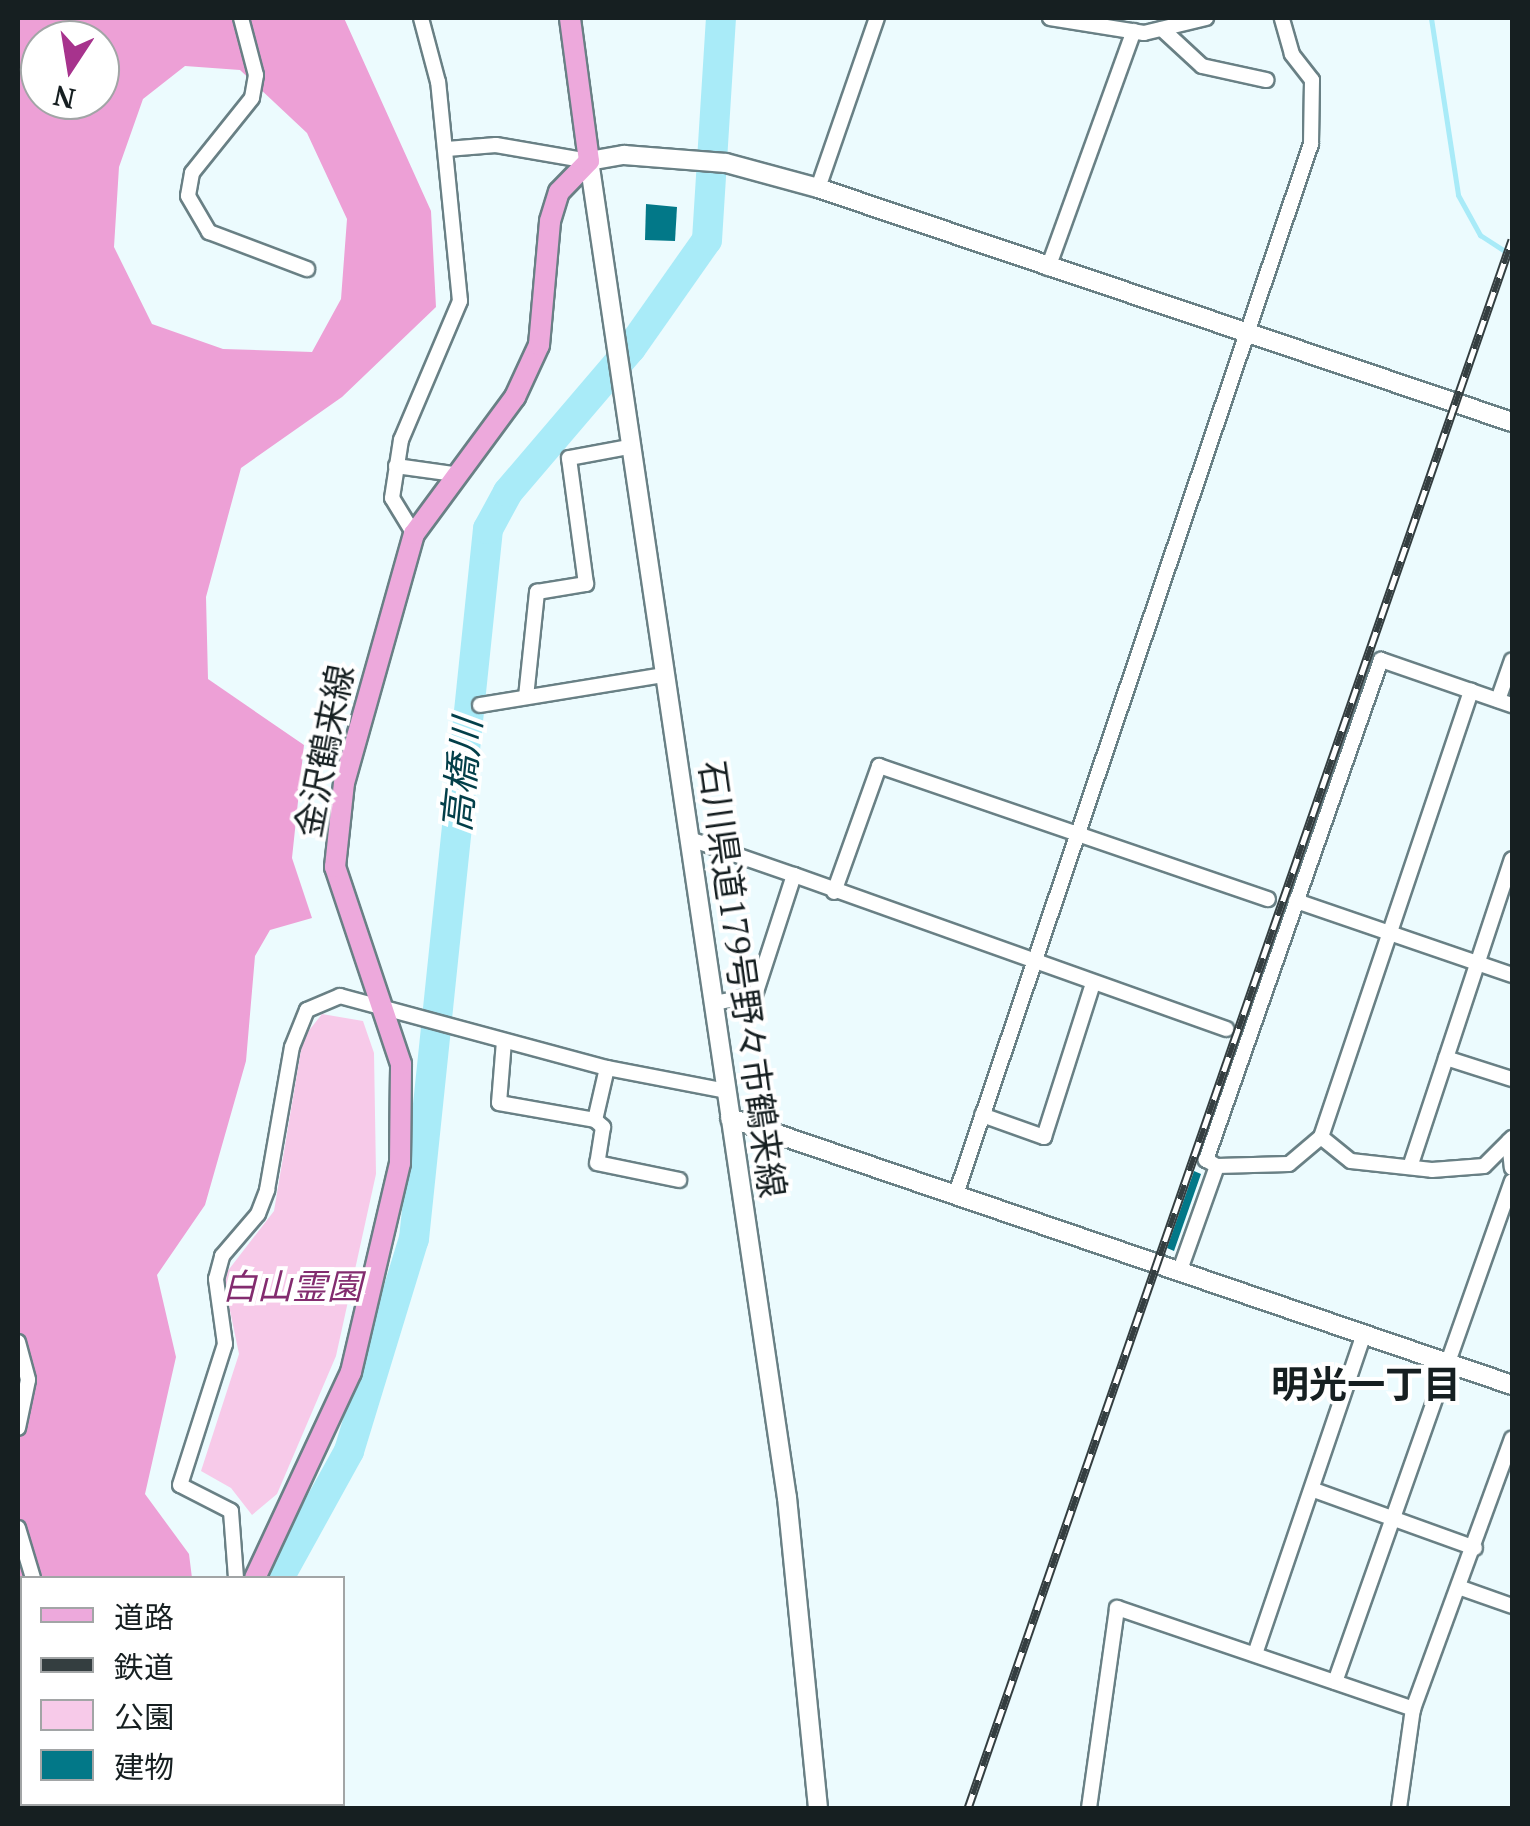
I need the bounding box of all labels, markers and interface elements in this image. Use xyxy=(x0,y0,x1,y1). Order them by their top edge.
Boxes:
north arrow xyxy=(20,20,120,120)
text: N xyxy=(50,78,78,118)
street label: 金沢鶴来線 xyxy=(287,661,361,841)
water label: 高橋川 xyxy=(433,716,491,834)
street label: 石川県道179号野々市鶴来線 xyxy=(692,758,794,1200)
park label: 白山霊園 xyxy=(222,1265,362,1307)
district label: 明光一丁目 xyxy=(1271,1362,1461,1408)
legend xyxy=(20,1576,345,1806)
text: 道路 xyxy=(114,1597,174,1637)
text: 鉄道 xyxy=(114,1647,174,1687)
text: 公園 xyxy=(114,1697,174,1737)
text: 建物 xyxy=(114,1747,174,1787)

